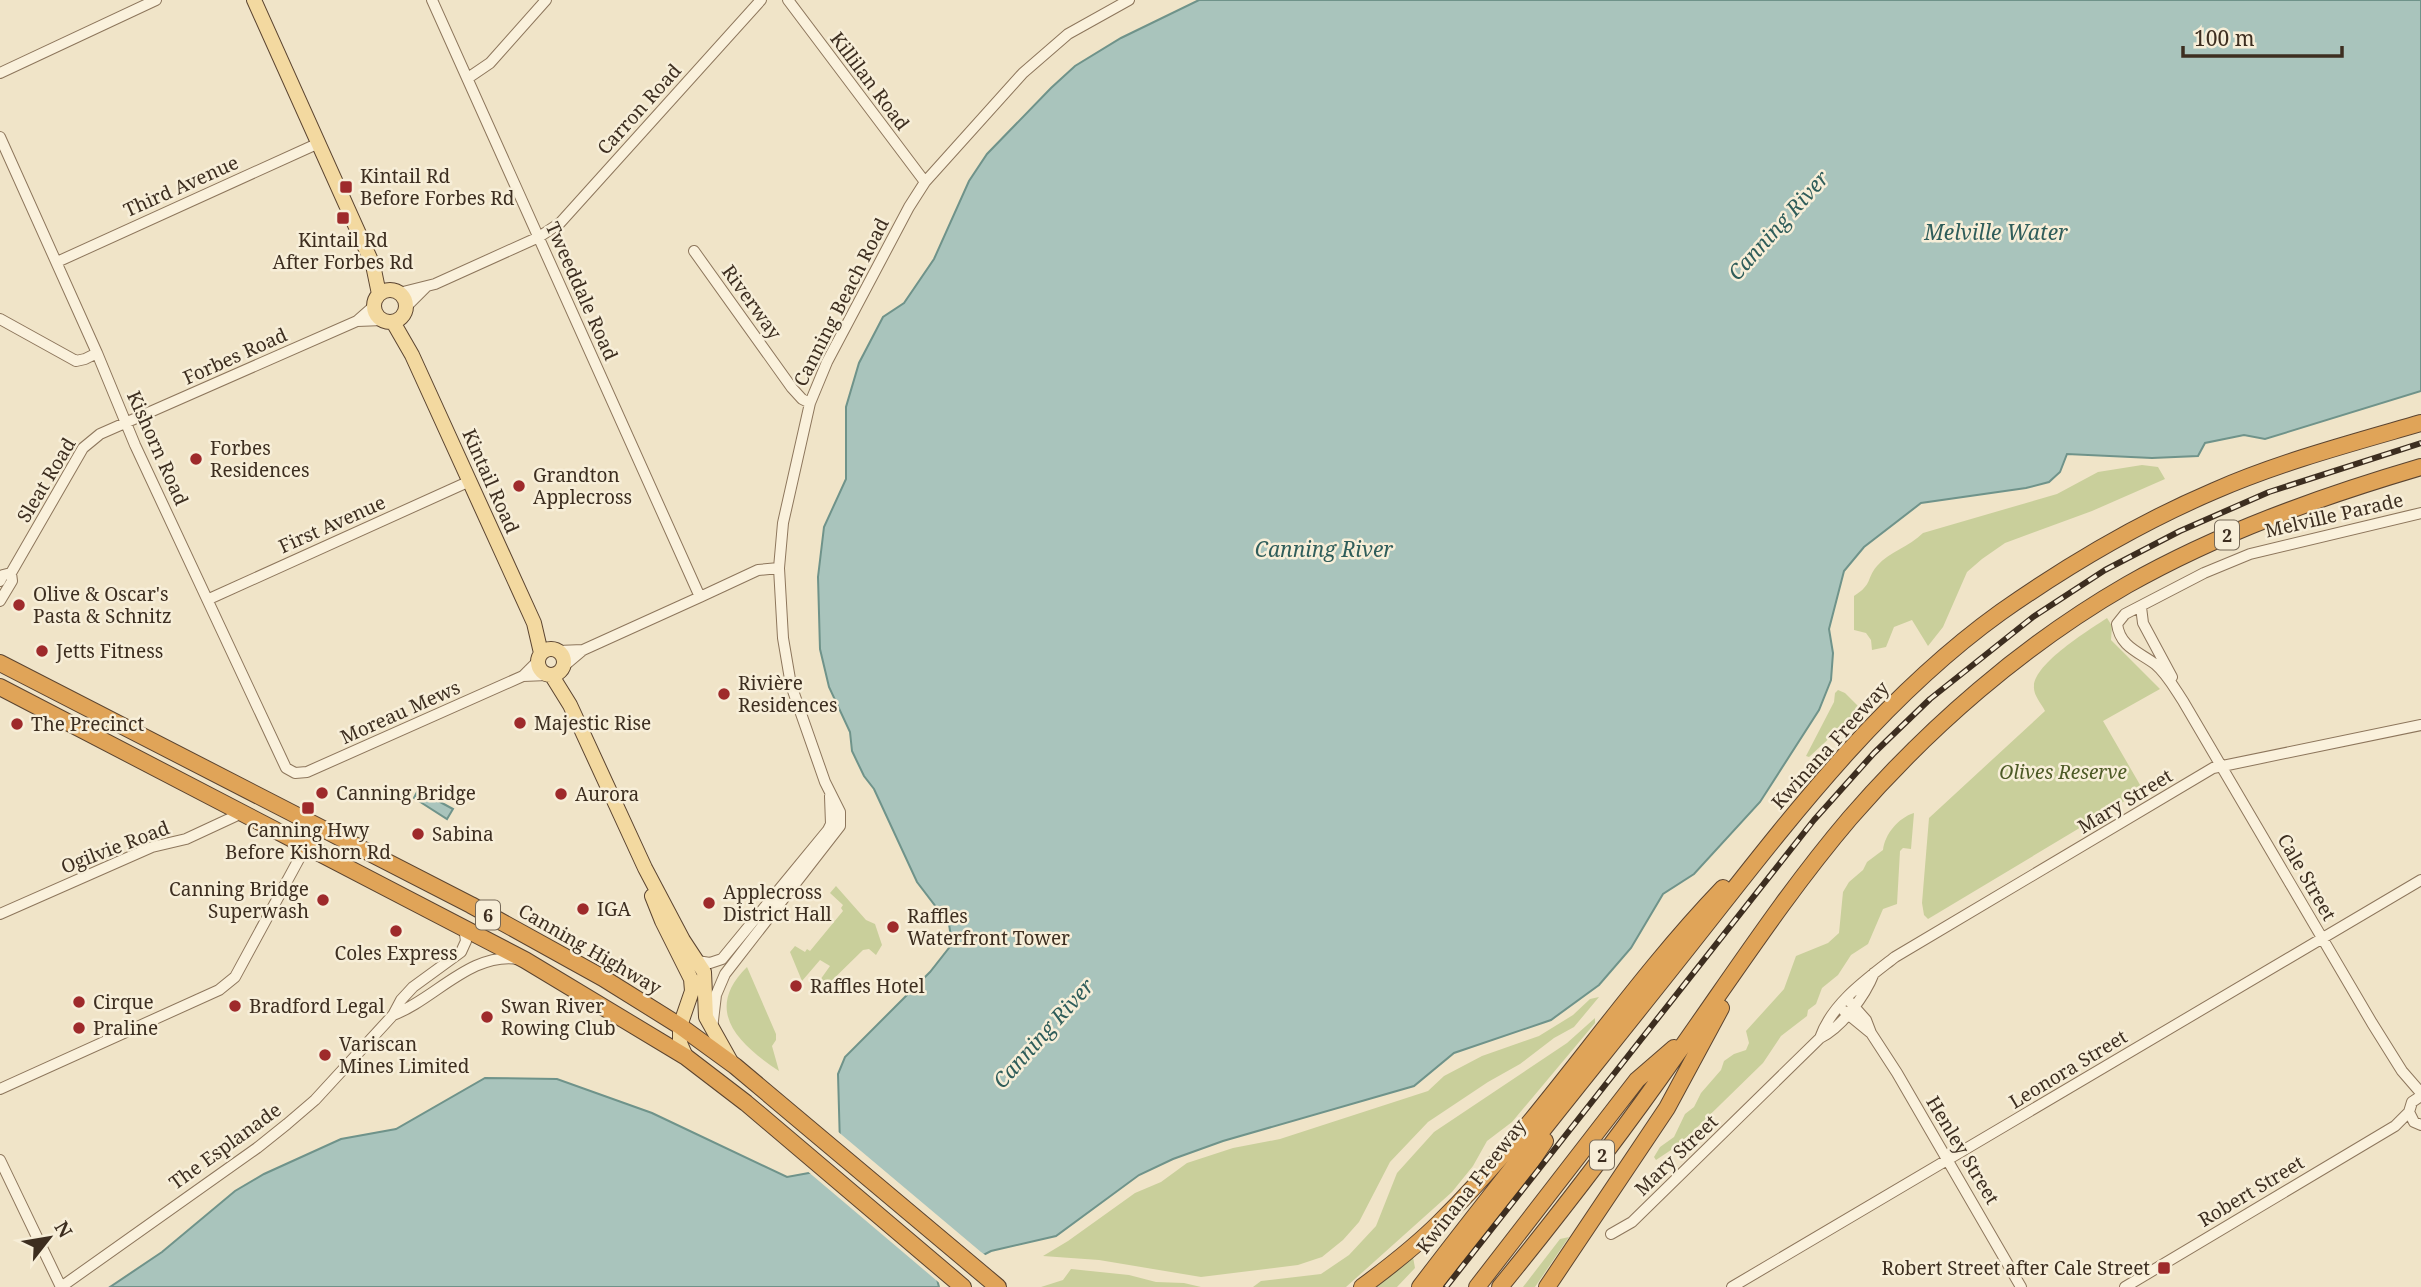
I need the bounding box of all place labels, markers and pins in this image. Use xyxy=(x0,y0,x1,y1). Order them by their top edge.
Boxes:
place label: Kintail Rd Before Forbes Rd xyxy=(360,163,515,211)
marker: Kintail Rd Before Forbes Rd xyxy=(338,179,354,195)
marker: Kintail Rd After Forbes Rd xyxy=(335,210,351,226)
place label: Kintail Rd After Forbes Rd xyxy=(273,227,414,275)
place label: Forbes Residences xyxy=(210,435,309,483)
marker: Forbes Residences xyxy=(188,451,204,467)
place label: Grandton Applecross xyxy=(533,462,632,510)
marker: Grandton Applecross xyxy=(511,478,527,494)
place label: Olive & Oscar's Pasta & Schnitz xyxy=(33,581,172,629)
marker: Olive & Oscar's Pasta & Schnitz xyxy=(11,597,27,613)
place label: Jetts Fitness xyxy=(55,638,163,664)
marker: Jetts Fitness xyxy=(34,643,50,659)
place label: Rivière Residences xyxy=(738,670,837,718)
marker: Rivière Residences xyxy=(716,686,732,702)
place label: Majestic Rise xyxy=(534,710,651,736)
place label: The Precinct xyxy=(31,711,144,737)
marker: Majestic Rise xyxy=(512,715,528,731)
marker: The Precinct xyxy=(9,716,25,732)
place label: Canning Bridge xyxy=(336,780,476,806)
place label: Aurora xyxy=(575,781,639,807)
marker: Canning Bridge xyxy=(314,785,330,801)
marker: Aurora xyxy=(553,786,569,802)
marker: Canning Hwy Before Kishorn Rd xyxy=(300,800,316,816)
place label: Canning Hwy Before Kishorn Rd xyxy=(225,817,391,865)
place label: Sabina xyxy=(432,821,494,847)
marker: Sabina xyxy=(410,826,426,842)
place label: Canning Bridge Superwash xyxy=(169,876,309,924)
place label: Applecross District Hall xyxy=(723,879,832,927)
marker: Canning Bridge Superwash xyxy=(315,892,331,908)
marker: Applecross District Hall xyxy=(701,895,717,911)
place label: IGA xyxy=(597,896,632,922)
marker: IGA xyxy=(575,901,591,917)
place label: Raffles Waterfront Tower xyxy=(907,903,1070,951)
marker: Raffles Waterfront Tower xyxy=(885,919,901,935)
marker: Coles Express xyxy=(388,923,404,939)
place label: Coles Express xyxy=(335,940,457,966)
place label: Raffles Hotel xyxy=(810,973,925,999)
marker: Raffles Hotel xyxy=(788,978,804,994)
place label: Cirque xyxy=(93,989,154,1015)
place label: Bradford Legal xyxy=(249,993,385,1019)
place label: Swan River Rowing Club xyxy=(501,993,616,1041)
marker: Cirque xyxy=(71,994,87,1010)
marker: Bradford Legal xyxy=(227,998,243,1014)
marker: Swan River Rowing Club xyxy=(479,1009,495,1025)
place label: Praline xyxy=(93,1015,158,1041)
marker: Praline xyxy=(71,1020,87,1036)
place label: Variscan Mines Limited xyxy=(339,1031,470,1079)
marker: Variscan Mines Limited xyxy=(317,1047,333,1063)
place label: Robert Street after Cale Street xyxy=(1881,1255,2150,1281)
marker: Robert Street after Cale Street xyxy=(2156,1260,2172,1276)

